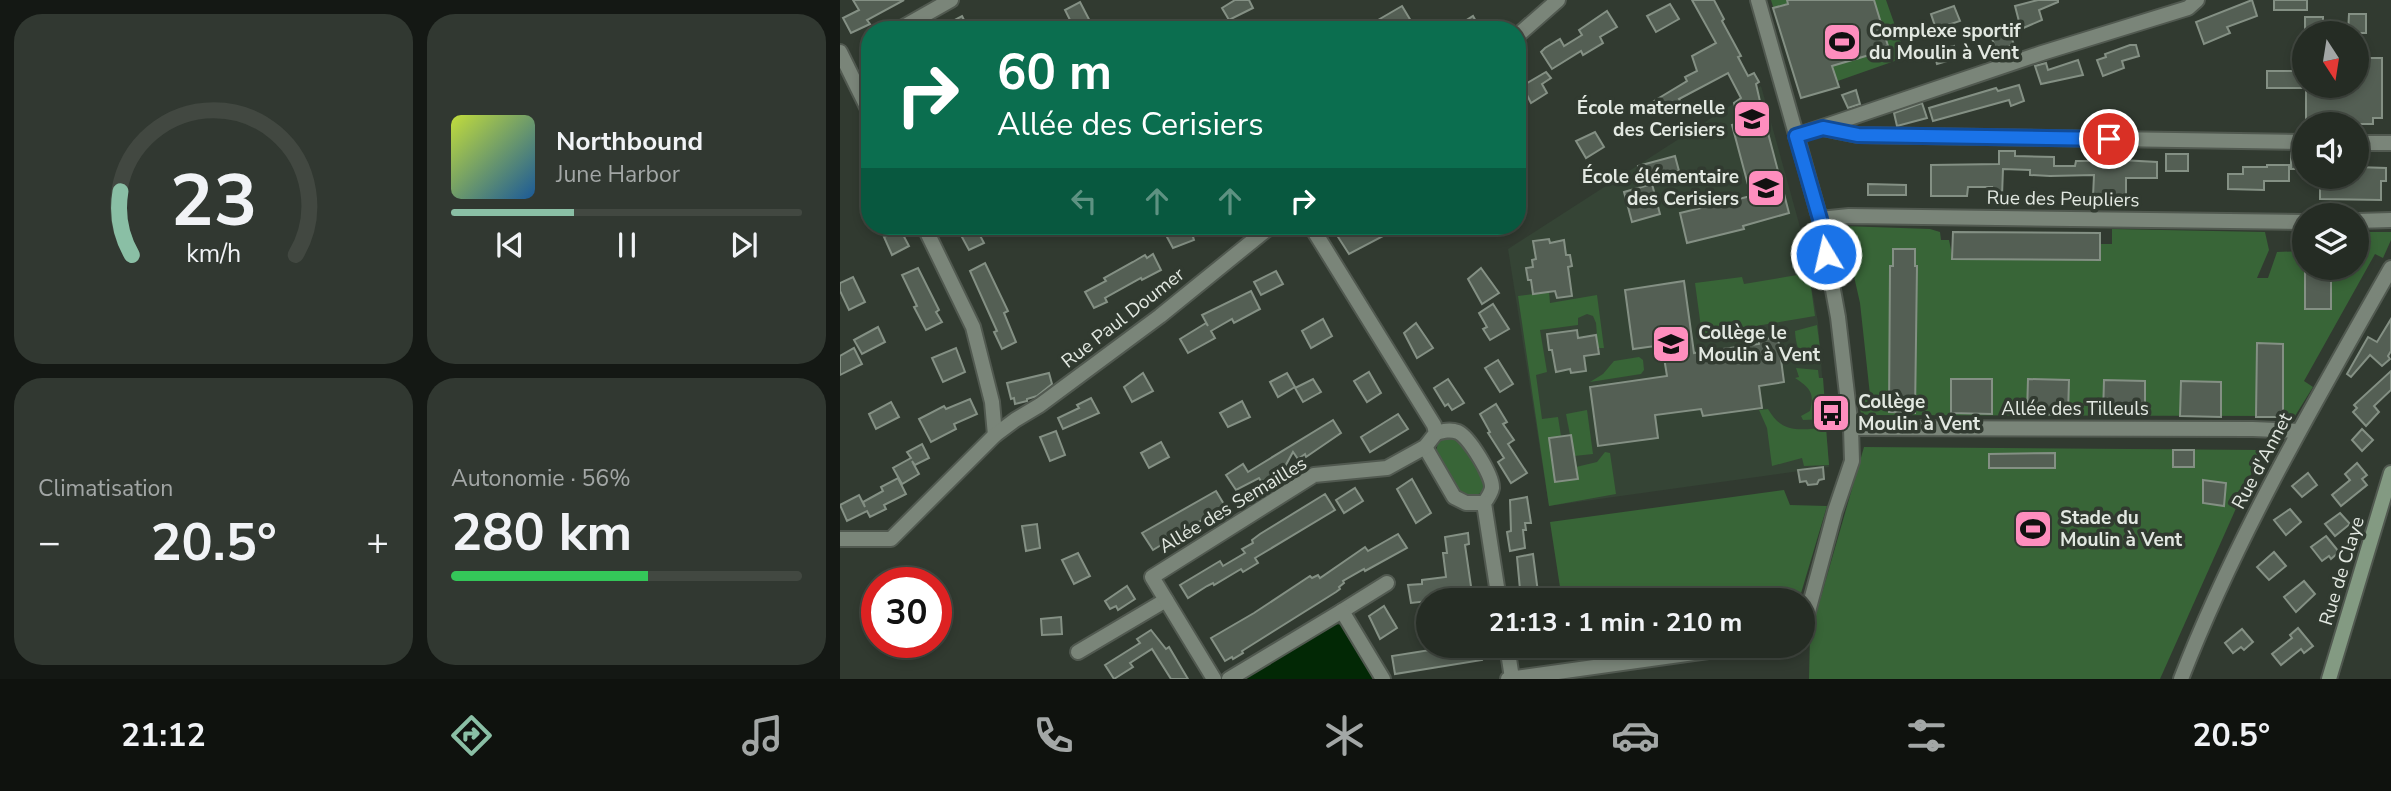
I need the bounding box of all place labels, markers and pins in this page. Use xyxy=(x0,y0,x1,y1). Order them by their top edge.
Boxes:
place label: Complexe sportif du Moulin à Vent xyxy=(1869,18,2022,66)
sports icon: Complexe sportif du Moulin à Vent xyxy=(1821,21,1863,63)
place label: École maternelle des Cerisiers xyxy=(1577,95,1725,143)
school or university icon: École maternelle des Cerisiers xyxy=(1731,98,1773,140)
pin xyxy=(2079,109,2139,169)
place label: École élémentaire des Cerisiers xyxy=(1582,164,1739,212)
school or university icon: École élémentaire des Cerisiers xyxy=(1745,167,1787,209)
place label: Collège le Moulin à Vent xyxy=(1698,320,1821,368)
school or university icon: Collège le Moulin à Vent xyxy=(1650,323,1692,365)
place label: Collège Moulin à Vent xyxy=(1858,389,1981,437)
bus stop icon: Collège Moulin à Vent xyxy=(1810,392,1852,434)
place label: Stade du Moulin à Vent xyxy=(2060,505,2183,553)
sports icon: Stade du Moulin à Vent xyxy=(2012,508,2054,550)

